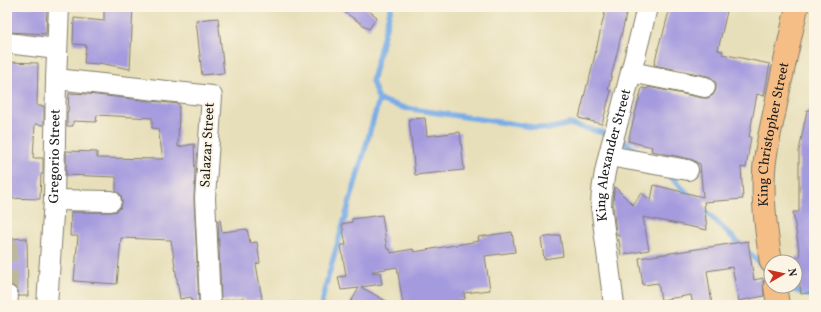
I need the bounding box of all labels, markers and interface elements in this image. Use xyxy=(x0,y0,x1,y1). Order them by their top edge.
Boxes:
street label: King Christopher Street xyxy=(754,60,794,207)
street label: King Alexander Street xyxy=(591,87,636,223)
street label: Salazar Street xyxy=(196,102,220,188)
street label: Gregorio Street xyxy=(44,109,65,204)
north arrow xyxy=(763,254,803,294)
text: N xyxy=(783,268,799,278)

